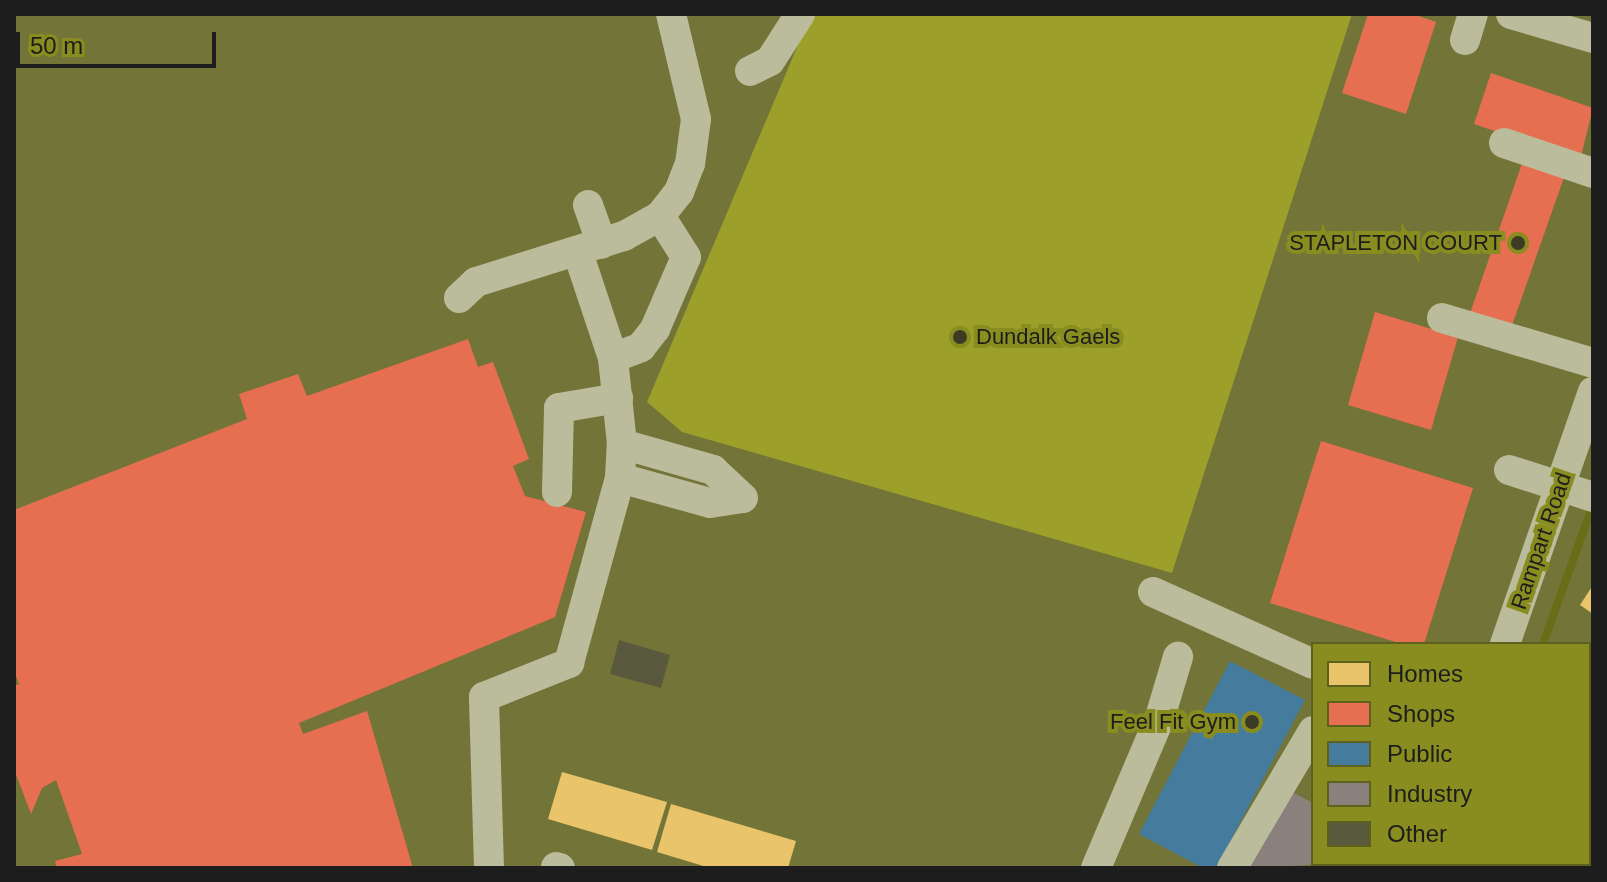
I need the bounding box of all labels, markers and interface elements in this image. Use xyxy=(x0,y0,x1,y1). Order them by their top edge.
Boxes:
scale bar xyxy=(20,16,220,66)
text: 50 m xyxy=(30,32,83,59)
place label: STAPLETON COURT xyxy=(1289,230,1502,256)
marker: STAPLETON COURT xyxy=(1509,234,1527,252)
place label: Dundalk Gaels xyxy=(976,324,1120,350)
marker: Dundalk Gaels xyxy=(951,328,969,346)
street label: Rampart Road xyxy=(1505,469,1577,613)
legend xyxy=(1311,642,1591,866)
text: Homes xyxy=(1387,660,1463,687)
text: Shops xyxy=(1387,700,1455,727)
place label: Feel Fit Gym xyxy=(1110,709,1236,735)
marker: Feel Fit Gym xyxy=(1243,713,1261,731)
text: Public xyxy=(1387,740,1452,767)
text: Industry xyxy=(1387,780,1472,807)
text: Other xyxy=(1387,820,1447,847)

